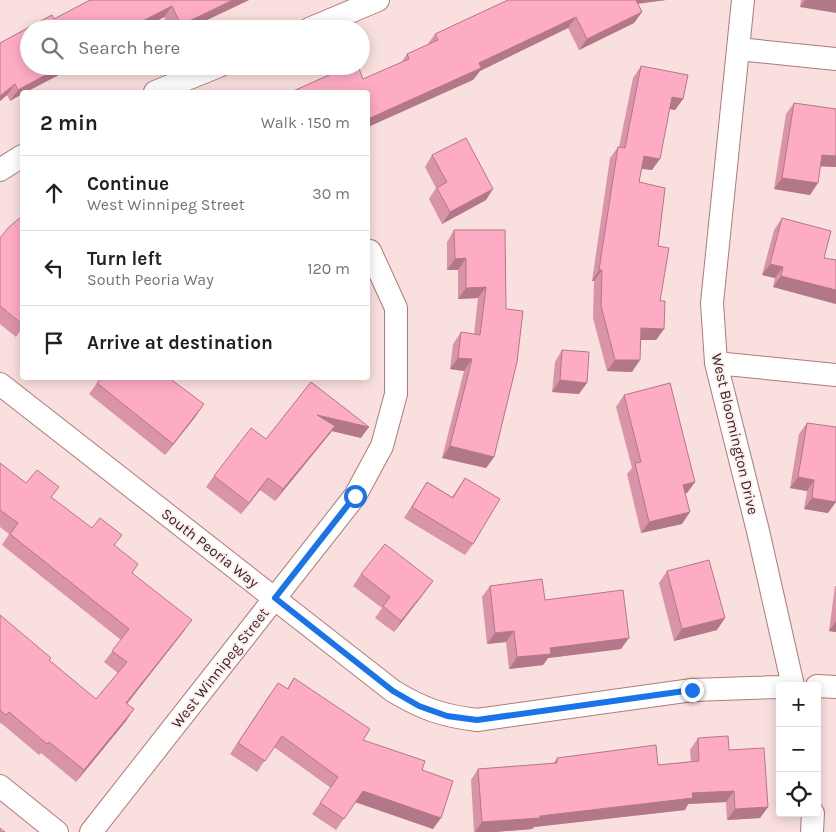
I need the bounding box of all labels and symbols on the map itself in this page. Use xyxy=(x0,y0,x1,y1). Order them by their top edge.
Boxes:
street label: West Bloomington Drive xyxy=(708,352,762,516)
route start xyxy=(344,485,367,508)
street label: South Peoria Way xyxy=(158,504,262,592)
street label: West Winnipeg Street xyxy=(167,604,273,732)
route end xyxy=(681,679,704,702)

